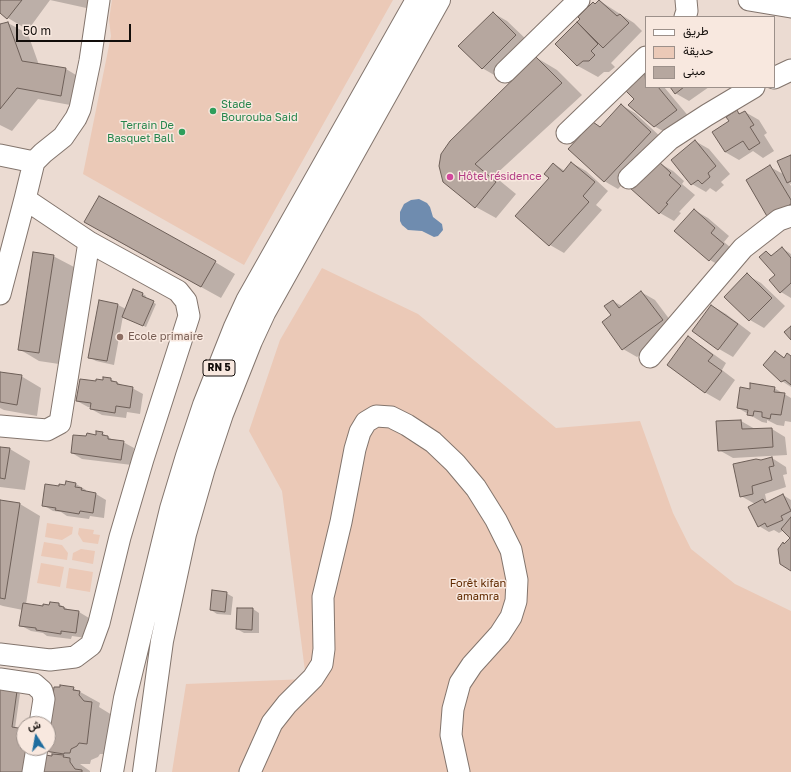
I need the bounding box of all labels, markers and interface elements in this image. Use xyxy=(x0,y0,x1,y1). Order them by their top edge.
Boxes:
scale bar xyxy=(18,16,133,42)
legend xyxy=(645,16,775,88)
text: 50 m xyxy=(23,23,51,38)
text: طريق xyxy=(683,23,708,38)
text: حديقة xyxy=(683,43,713,58)
text: مبنى xyxy=(683,63,705,78)
place label: Stade Bourouba Said xyxy=(221,98,298,124)
marker: Stade Bourouba Said xyxy=(208,106,218,116)
place label: Terrain De Basquet Ball xyxy=(107,119,174,145)
marker: Terrain De Basquet Ball xyxy=(177,127,187,137)
place label: Hôtel résidence xyxy=(458,170,542,184)
marker: Hôtel résidence xyxy=(445,172,455,182)
place label: Ecole primaire xyxy=(128,330,203,344)
marker: Ecole primaire xyxy=(115,332,125,342)
road number: RN 5 xyxy=(203,360,235,376)
park label: Forêt kifan amamra xyxy=(450,577,506,603)
north arrow xyxy=(16,716,56,756)
text: ش xyxy=(26,717,42,732)

